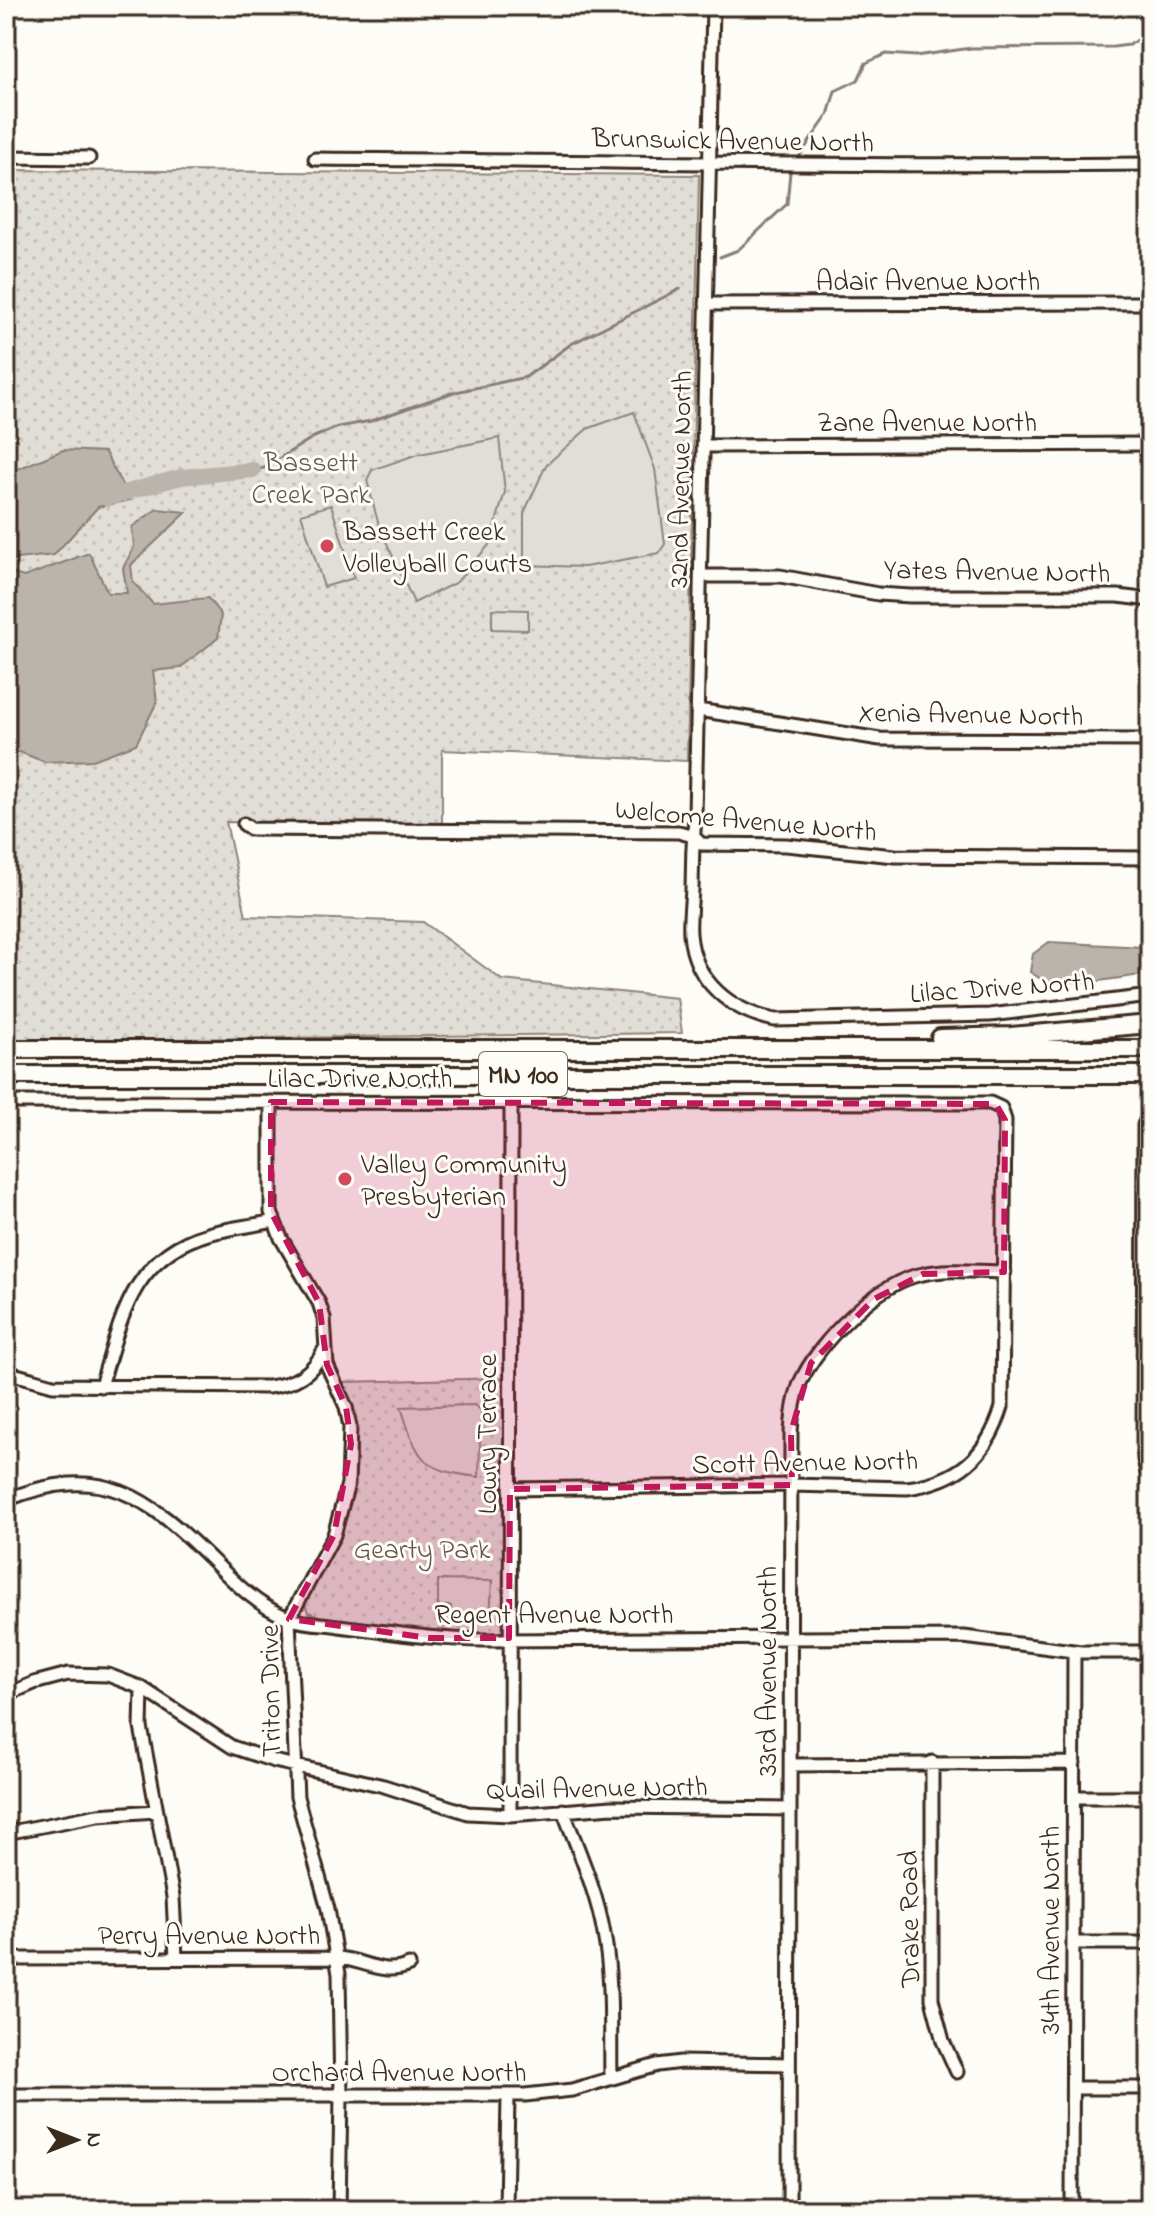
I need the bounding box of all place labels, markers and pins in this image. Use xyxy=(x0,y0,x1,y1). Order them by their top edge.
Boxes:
place label: Bassett Creek Volleyball Courts xyxy=(342,513,532,586)
marker: Bassett Creek Volleyball Courts xyxy=(318,537,336,555)
place label: Valley Community Presbyterian xyxy=(360,1146,567,1219)
marker: Valley Community Presbyterian xyxy=(336,1170,354,1188)

